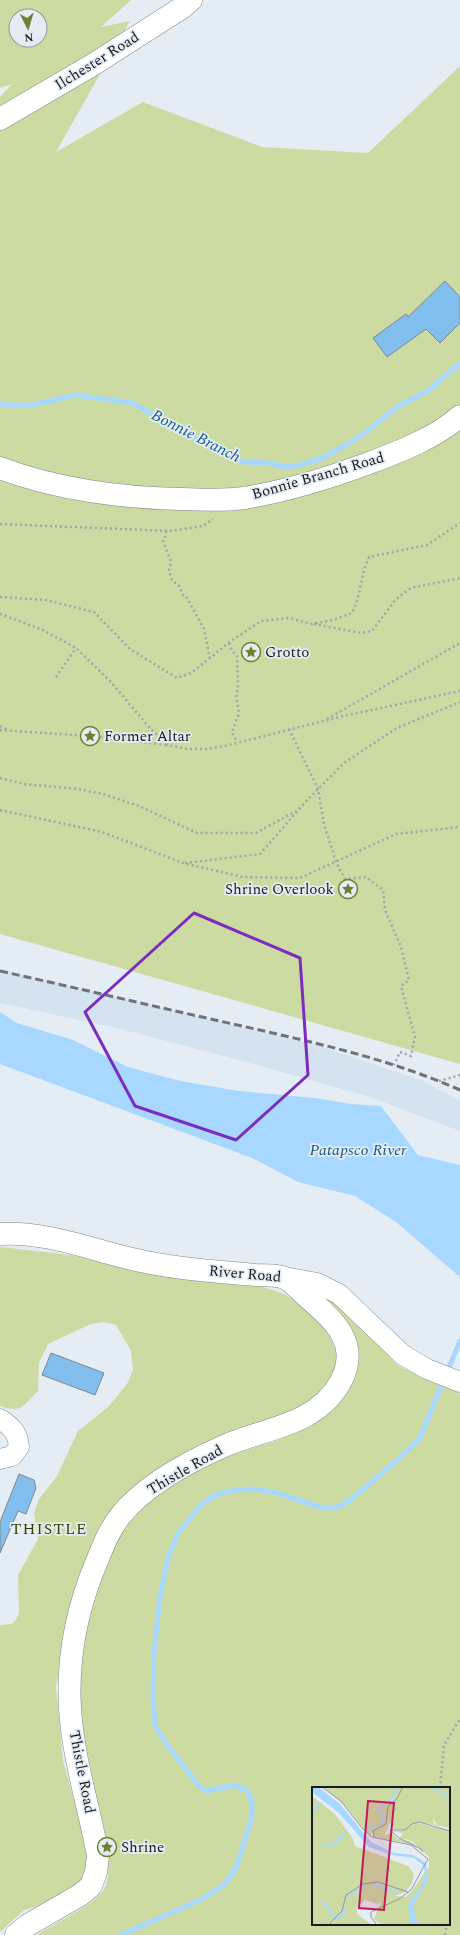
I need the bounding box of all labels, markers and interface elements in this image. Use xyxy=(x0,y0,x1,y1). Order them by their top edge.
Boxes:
north arrow xyxy=(8,8,48,48)
street label: Ilchester Road xyxy=(50,26,144,96)
text: N xyxy=(24,29,34,46)
water label: Bonnie Branch xyxy=(147,403,245,469)
street label: Bonnie Branch Road xyxy=(249,446,387,506)
place icon: Grotto xyxy=(240,641,262,663)
place label: Grotto xyxy=(265,641,309,664)
place icon: Former Altar xyxy=(79,725,101,747)
place label: Former Altar xyxy=(104,725,191,748)
place label: Shrine Overlook xyxy=(225,878,334,901)
place icon: Shrine Overlook xyxy=(337,878,359,900)
water label: Patapsco River xyxy=(309,1138,407,1162)
street label: River Road xyxy=(208,1259,282,1289)
street label: Thistle Road xyxy=(143,1439,227,1501)
district label: THISTLE xyxy=(11,1517,87,1541)
street label: Thistle Road xyxy=(63,1728,101,1816)
inset map xyxy=(312,1787,450,1925)
place icon: Shrine xyxy=(96,1836,118,1858)
place label: Shrine xyxy=(121,1836,164,1859)

